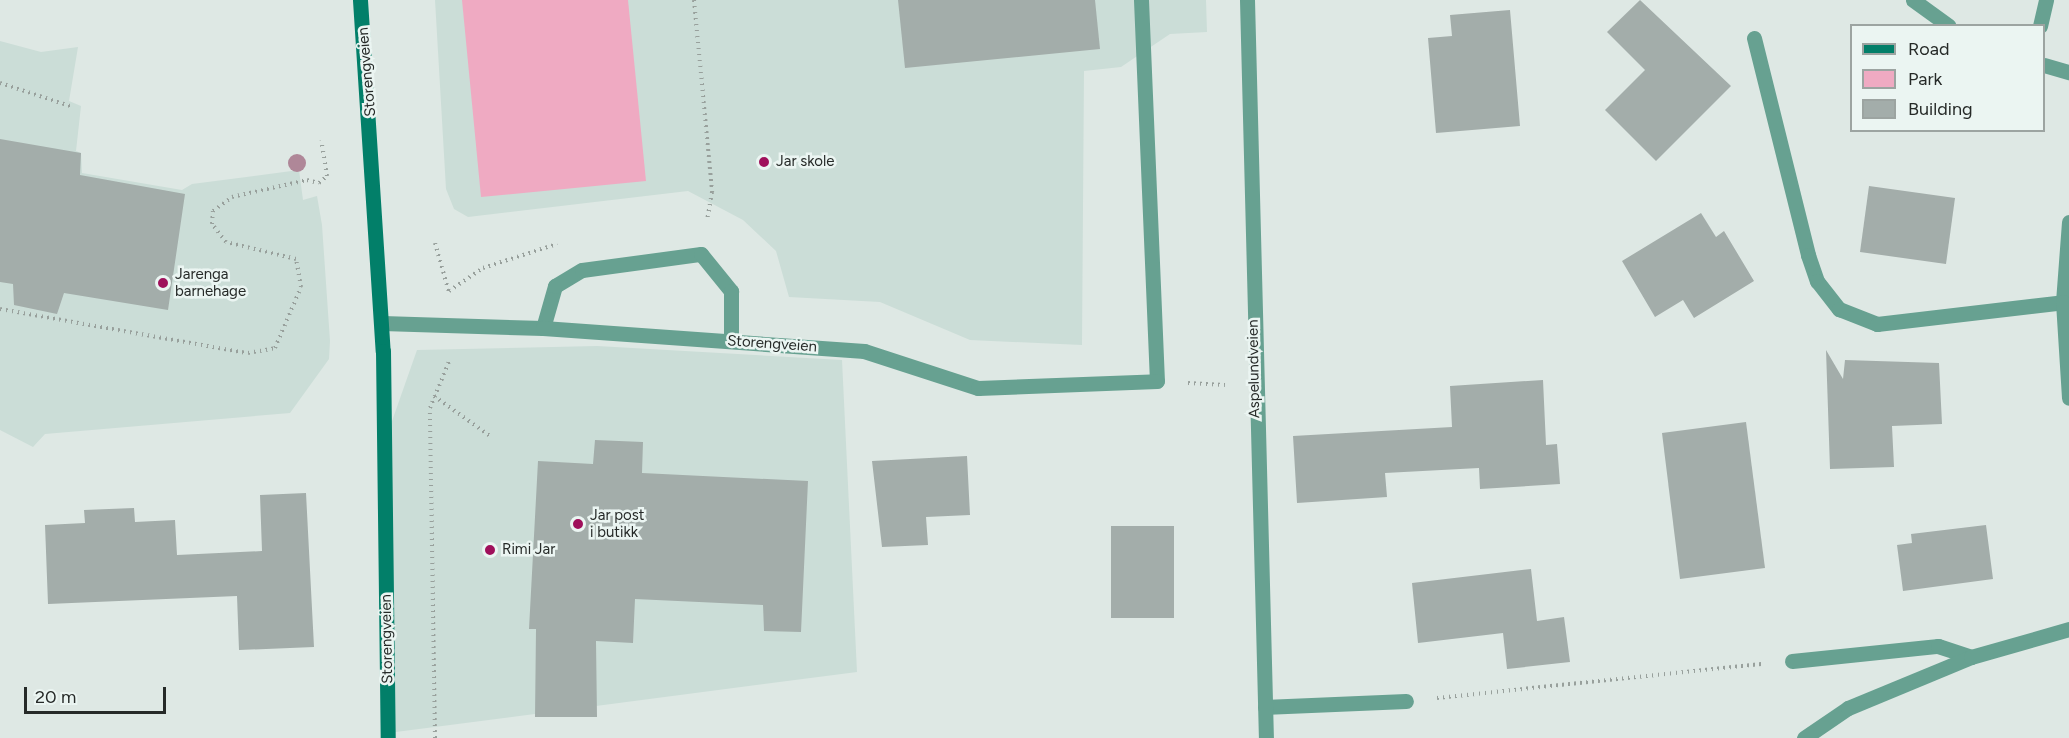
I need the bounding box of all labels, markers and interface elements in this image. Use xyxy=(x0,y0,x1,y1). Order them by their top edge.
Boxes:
legend xyxy=(1850,24,2045,132)
street label: Storengveien xyxy=(354,26,380,118)
text: Road xyxy=(1908,38,1949,60)
text: Park xyxy=(1908,68,1942,90)
text: Building xyxy=(1908,98,1973,120)
place label: Jar skole xyxy=(776,153,834,171)
marker: Jar skole xyxy=(757,155,771,169)
place label: Jarenga barnehage xyxy=(175,265,246,300)
marker: Jarenga barnehage xyxy=(156,276,170,290)
street label: Aspelundveien xyxy=(1244,319,1264,419)
street label: Storengveien xyxy=(727,332,817,356)
place label: Jar post i butikk xyxy=(590,506,644,541)
marker: Jar post i butikk xyxy=(571,517,585,531)
place label: Rimi Jar xyxy=(502,541,555,559)
marker: Rimi Jar xyxy=(483,543,497,557)
street label: Storengveien xyxy=(377,594,397,684)
scale bar xyxy=(27,675,170,713)
text: 20 m xyxy=(35,686,76,708)

